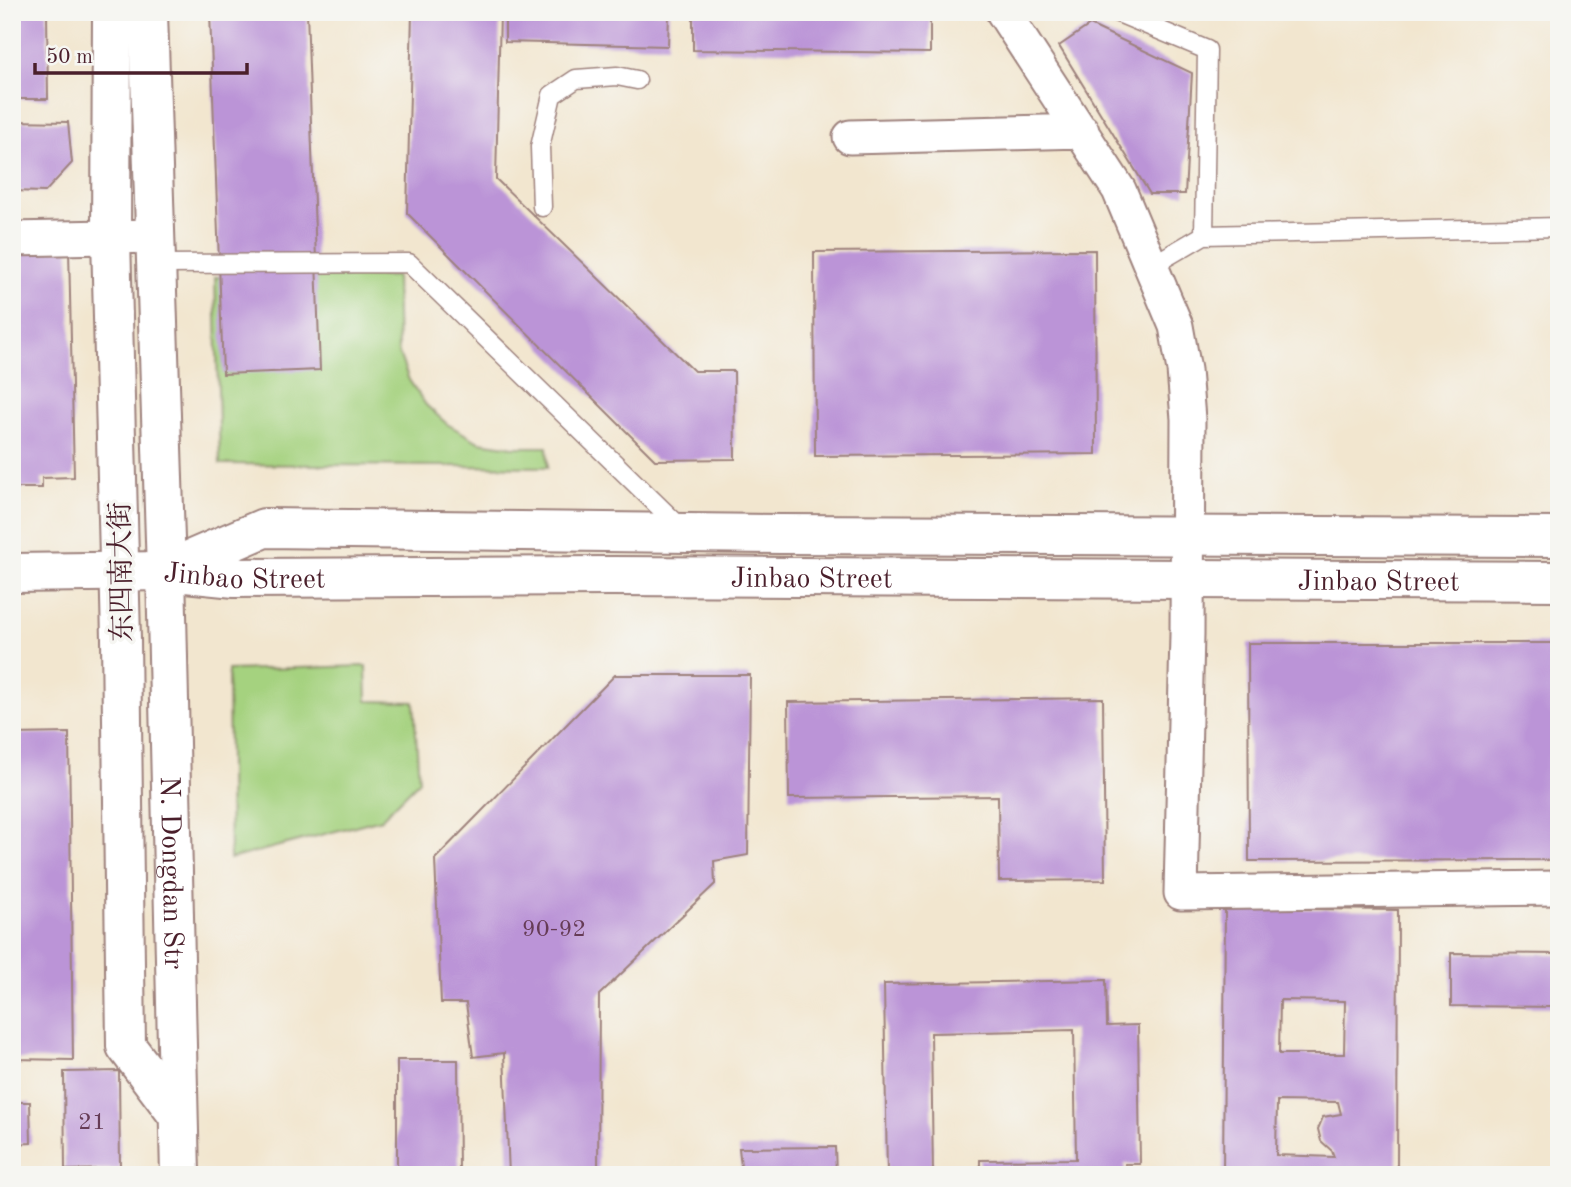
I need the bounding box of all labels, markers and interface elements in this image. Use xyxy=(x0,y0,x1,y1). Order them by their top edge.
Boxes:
scale bar xyxy=(35,32,247,76)
text: 50 m xyxy=(46,47,93,68)
street label: 东四南大街 xyxy=(105,502,138,642)
street label: Jinbao Street xyxy=(162,560,326,595)
street label: Jinbao Street xyxy=(731,566,893,594)
street label: Jinbao Street xyxy=(1298,569,1460,597)
street label: N. Dongdan Str xyxy=(154,776,186,970)
house number: 90-92 xyxy=(522,918,586,942)
house number: 21 xyxy=(78,1111,106,1135)

